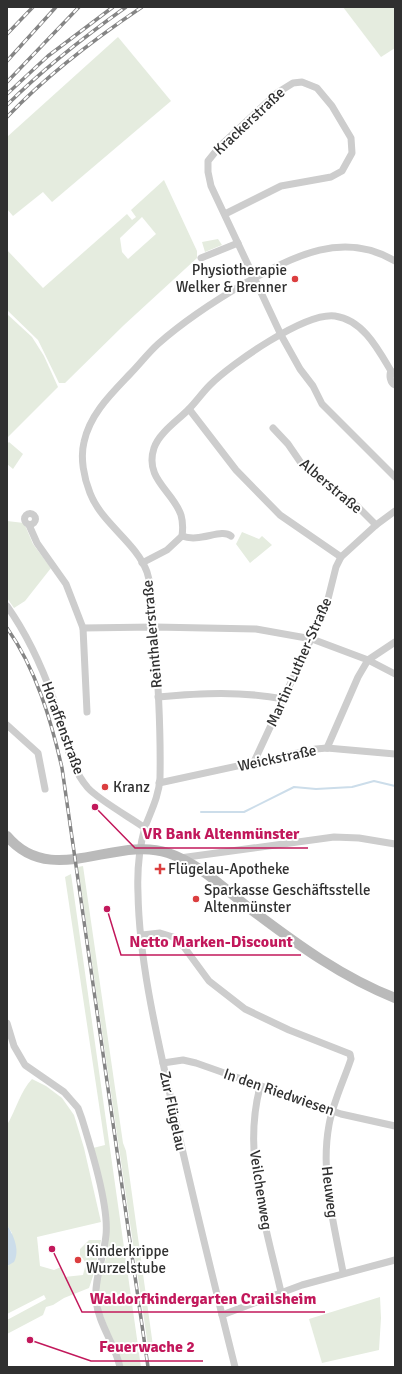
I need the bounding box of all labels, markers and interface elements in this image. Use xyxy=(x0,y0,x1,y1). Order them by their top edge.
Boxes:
street label: Krackerstraße xyxy=(210,83,288,159)
place label: Physiotherapie Welker & Brenner xyxy=(176,261,287,296)
marker: Physiotherapie Welker & Brenner xyxy=(290,274,300,284)
street label: Alberstraße xyxy=(296,455,366,517)
street label: Reinthalerstraße xyxy=(138,579,166,689)
street label: Martin-Luther-Straße xyxy=(262,595,336,729)
street label: Horaffenstraße xyxy=(38,679,88,777)
street label: Weickstraße xyxy=(236,741,318,775)
place label: Kranz xyxy=(113,778,150,796)
marker: Kranz xyxy=(100,782,110,792)
callout: VR Bank Altenmünster xyxy=(135,820,308,848)
text: VR Bank Altenmünster xyxy=(143,824,300,844)
place label: Flügelau-Apotheke xyxy=(168,860,290,878)
marker: Flügelau-Apotheke xyxy=(155,864,165,874)
place label: Sparkasse Geschäftsstelle Altenmünster xyxy=(204,881,371,916)
marker: Sparkasse Geschäftsstelle Altenmünster xyxy=(191,894,201,904)
callout: Netto Marken-Discount xyxy=(121,927,301,955)
text: Netto Marken-Discount xyxy=(129,932,293,952)
street label: In den Riedwiesen xyxy=(221,1065,337,1119)
street label: Zur Flügelau xyxy=(156,1070,190,1152)
street label: Veilchenweg xyxy=(246,1149,276,1231)
street label: Heuweg xyxy=(318,1165,342,1219)
place label: Kinderkrippe Wurzelstube xyxy=(86,1242,169,1277)
marker: Kinderkrippe Wurzelstube xyxy=(73,1255,83,1265)
callout: Waldorfkindergarten Crailsheim xyxy=(82,1284,325,1312)
text: Waldorfkindergarten Crailsheim xyxy=(90,1289,316,1309)
callout: Feuerwache 2 xyxy=(91,1333,203,1361)
text: Feuerwache 2 xyxy=(99,1337,195,1357)

